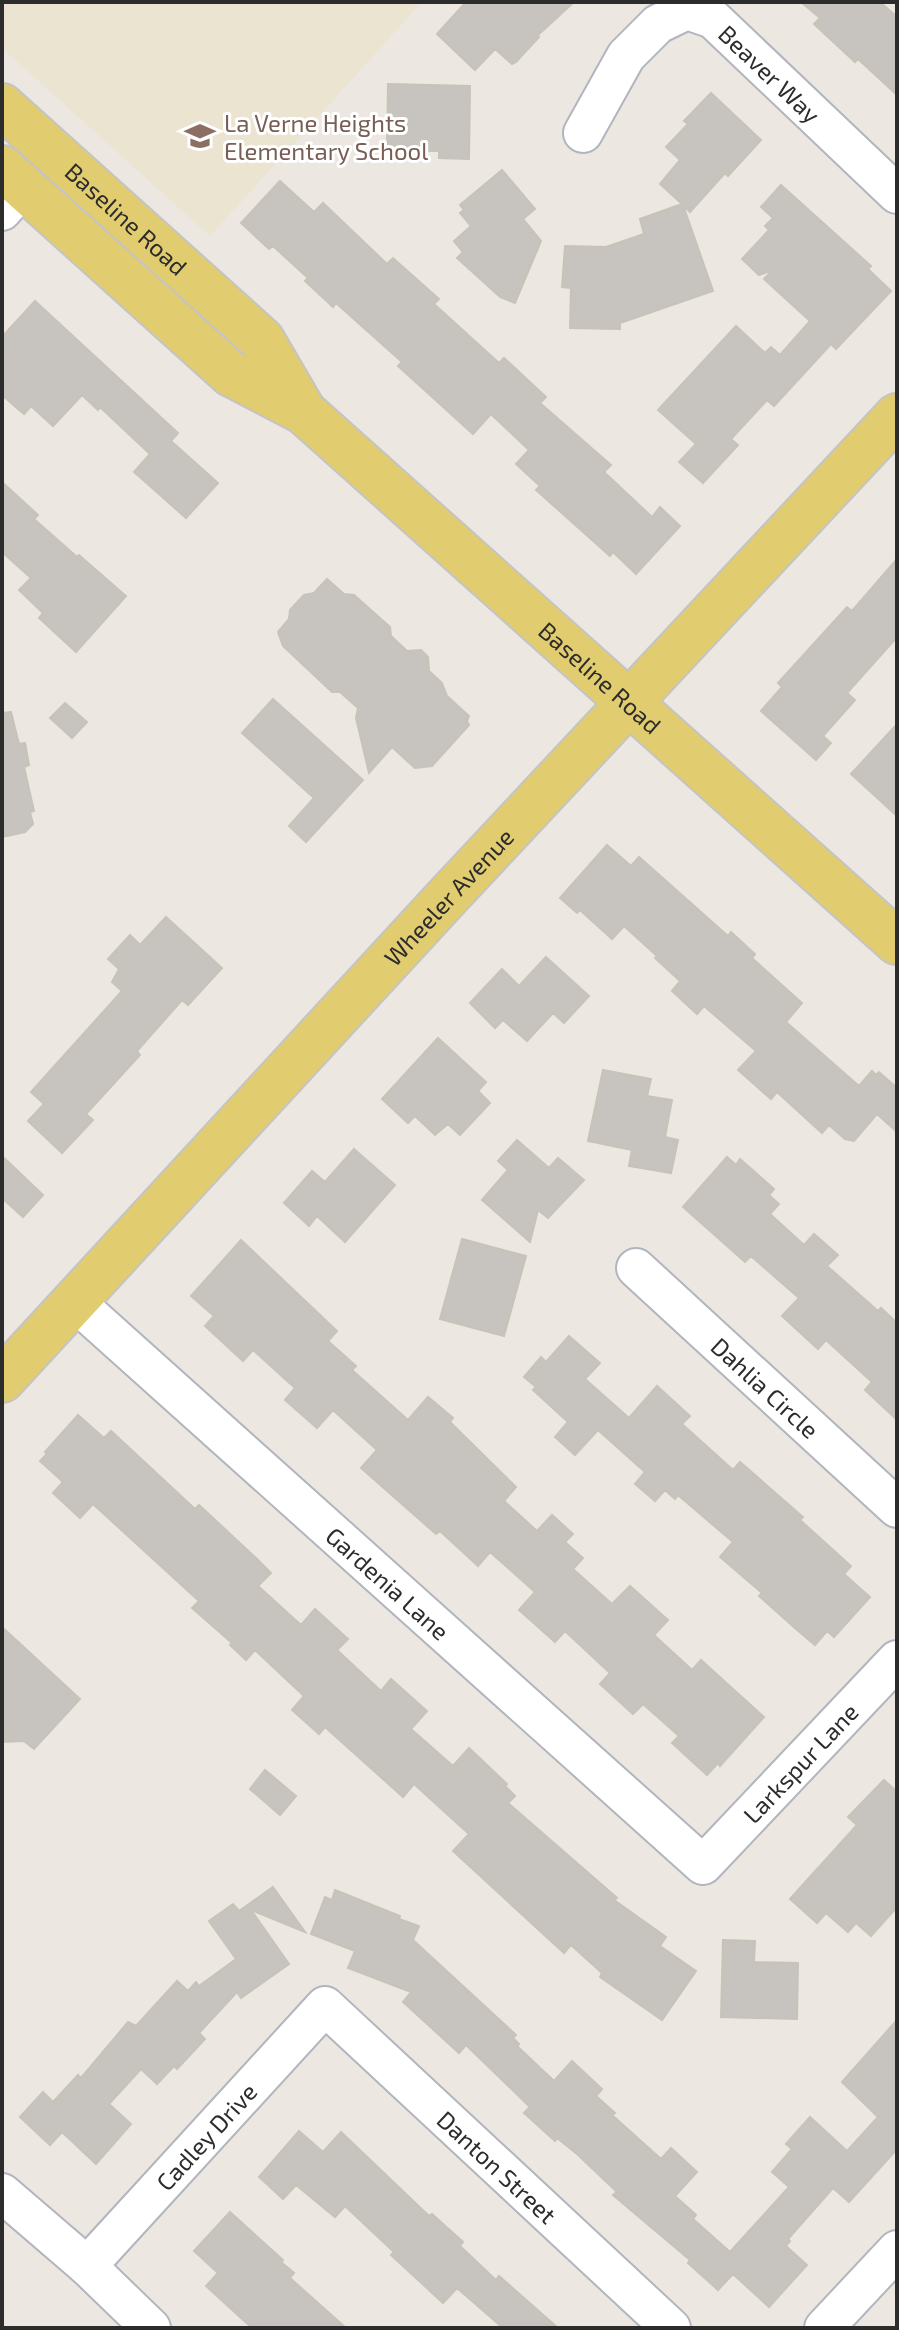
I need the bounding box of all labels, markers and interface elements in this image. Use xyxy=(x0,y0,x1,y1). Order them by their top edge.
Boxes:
street label: Beaver Way xyxy=(713,18,827,128)
place label: La Verne Heights Elementary School xyxy=(224,108,428,165)
school or university icon: La Verne Heights Elementary School xyxy=(183,119,217,153)
street label: Baseline Road xyxy=(60,156,194,281)
street label: Baseline Road xyxy=(534,615,668,739)
street label: Wheeler Avenue xyxy=(377,822,519,971)
street label: Dahlia Circle xyxy=(706,1331,825,1444)
street label: Gardenia Lane xyxy=(321,1520,456,1645)
street label: Larkspur Lane xyxy=(737,1697,864,1828)
street label: Cadley Drive xyxy=(150,2077,262,2196)
street label: Danton Street xyxy=(432,2104,563,2229)

